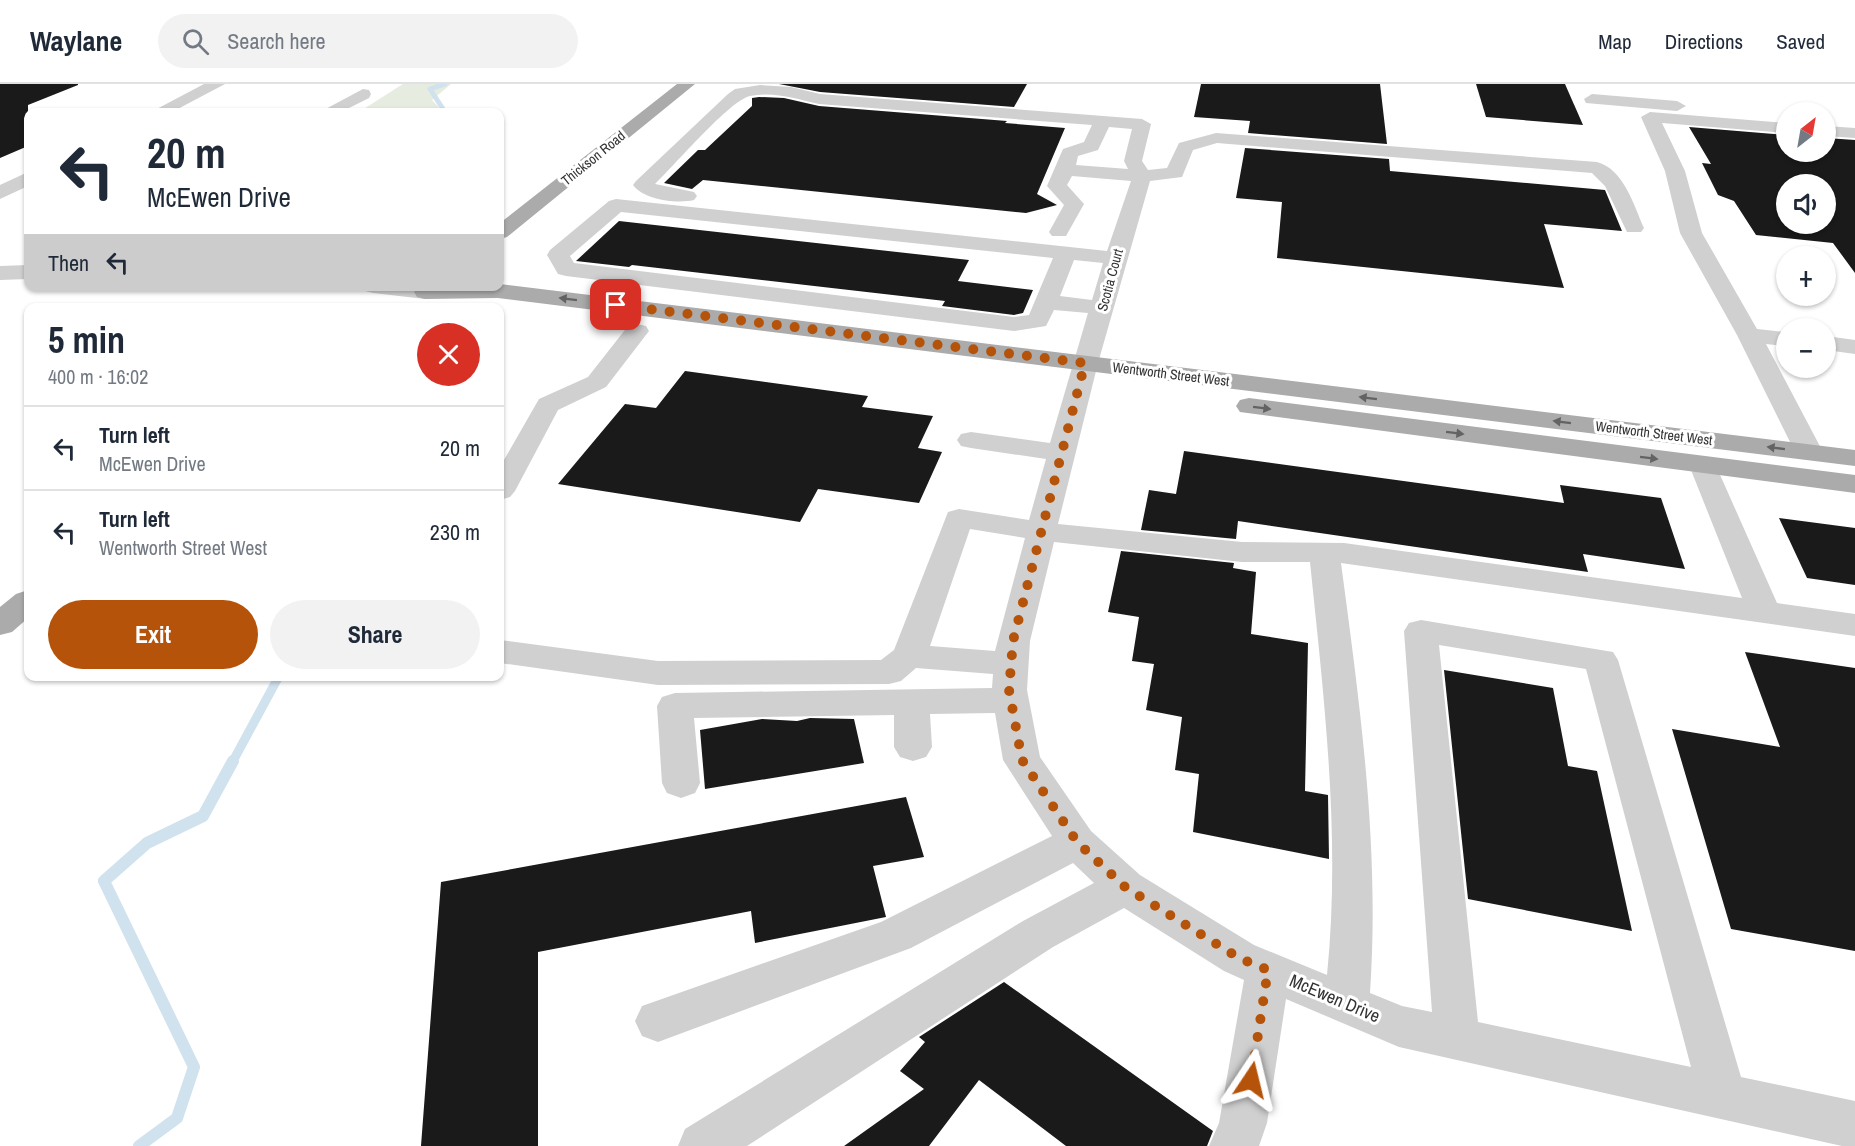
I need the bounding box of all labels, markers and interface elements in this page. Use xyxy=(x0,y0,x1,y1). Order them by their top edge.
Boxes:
search box xyxy=(158,14,578,68)
text: Waylane xyxy=(30,22,122,60)
icon: search xyxy=(179,25,212,58)
text: Search here xyxy=(227,26,326,56)
text: Map xyxy=(1598,27,1632,56)
text: Directions xyxy=(1665,27,1743,56)
text: Saved xyxy=(1776,27,1825,56)
north arrow xyxy=(1776,102,1836,162)
map controls xyxy=(1776,102,1836,378)
text: 20 m xyxy=(147,125,226,181)
street label: Thickson Road xyxy=(557,127,629,189)
icon: left xyxy=(48,132,126,210)
button: sound xyxy=(1776,174,1836,234)
text: McEwen Drive xyxy=(147,179,291,215)
icon: left xyxy=(101,246,134,279)
button: + xyxy=(1776,246,1836,306)
street label: Scotia Court xyxy=(1093,247,1127,313)
text: Then xyxy=(48,248,89,278)
pin xyxy=(590,279,641,330)
icon: arrive xyxy=(599,288,632,321)
one-way arrow xyxy=(559,295,578,304)
text: 5 min xyxy=(48,316,125,364)
button: − xyxy=(1776,318,1836,378)
button: close xyxy=(417,323,480,386)
street label: Wentworth Street West xyxy=(1112,358,1230,390)
text: 400 m · 16:02 xyxy=(48,363,148,390)
one-way arrow xyxy=(1359,393,1378,403)
one-way arrow xyxy=(1252,403,1271,413)
one-way arrow xyxy=(1552,417,1571,427)
street label: Wentworth Street West xyxy=(1595,417,1713,449)
text: Turn left xyxy=(99,420,170,450)
one-way arrow xyxy=(1446,428,1465,438)
icon: left xyxy=(48,432,81,465)
text: 20 m xyxy=(440,433,480,463)
one-way arrow xyxy=(1767,444,1786,453)
text: McEwen Drive xyxy=(99,450,206,477)
one-way arrow xyxy=(1639,453,1658,462)
text: Turn left xyxy=(99,504,170,534)
icon: left xyxy=(48,516,81,549)
text: 230 m xyxy=(430,517,480,547)
text: Wentworth Street West xyxy=(99,534,267,561)
button: Exit xyxy=(48,600,258,669)
button: Share xyxy=(270,600,480,669)
street label: McEwen Drive xyxy=(1286,968,1384,1028)
position arrow xyxy=(1219,1048,1283,1112)

